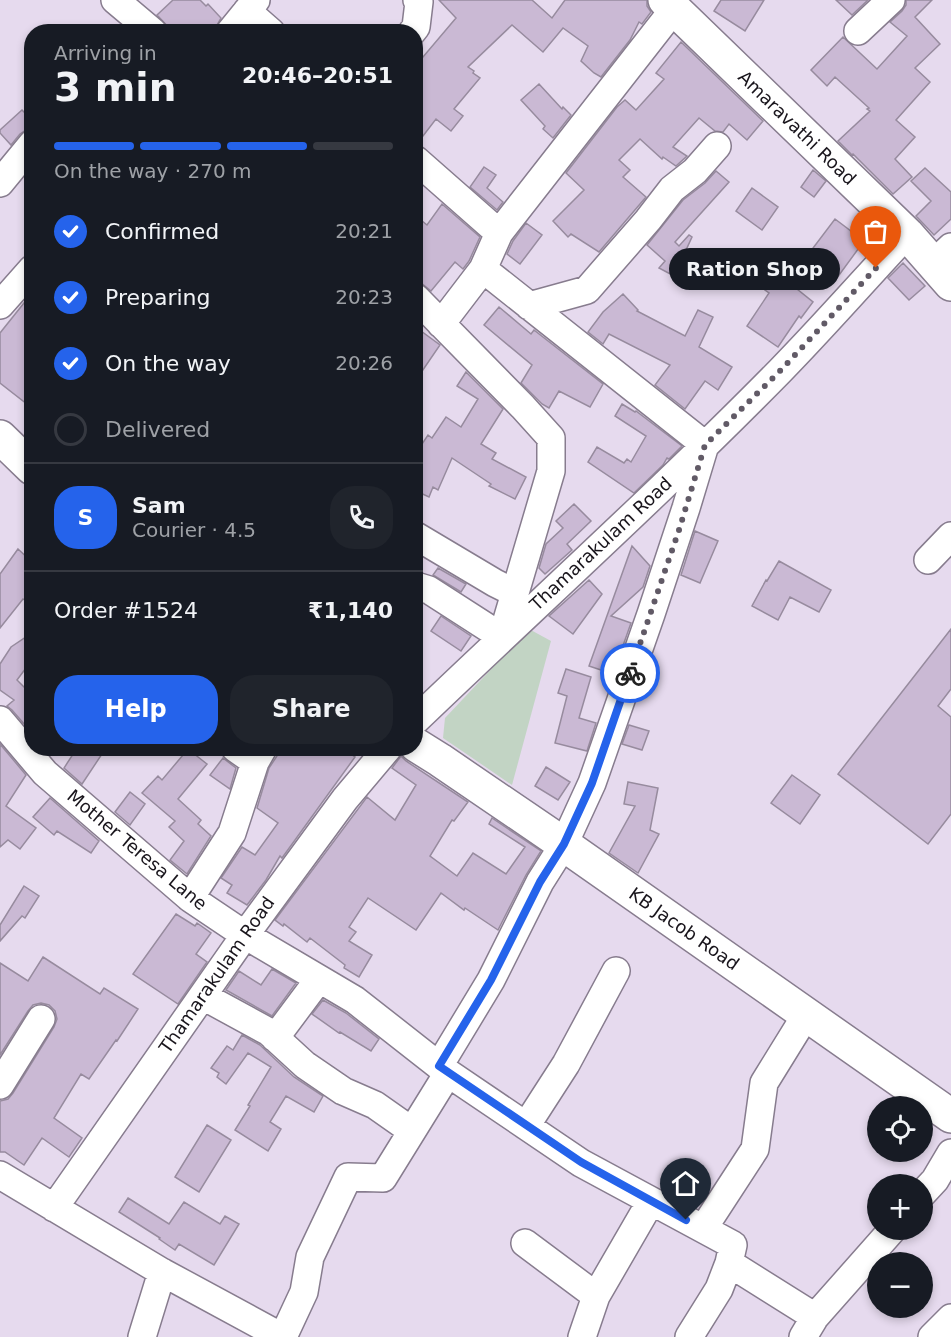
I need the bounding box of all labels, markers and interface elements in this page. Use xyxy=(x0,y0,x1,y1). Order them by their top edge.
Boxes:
text: Arriving in xyxy=(54,41,157,65)
text: 20:46–20:51 xyxy=(242,63,393,88)
text: 3 min xyxy=(54,65,176,110)
street label: Amaravathi Road xyxy=(734,66,861,189)
text: On the way · 270 m xyxy=(54,159,252,183)
pin xyxy=(850,206,901,268)
icon: check xyxy=(54,215,87,248)
icon: bag xyxy=(859,215,892,248)
text: Confirmed xyxy=(105,219,219,244)
text: 20:21 xyxy=(335,219,393,243)
callout: Ration Shop xyxy=(669,247,840,289)
text: Ration Shop xyxy=(686,257,823,281)
icon: check xyxy=(54,281,87,314)
text: Preparing xyxy=(105,285,211,310)
text: 20:23 xyxy=(335,285,393,309)
icon: check xyxy=(54,347,87,380)
text: On the way xyxy=(105,351,231,376)
text: 20:26 xyxy=(335,351,393,375)
text: Delivered xyxy=(105,417,210,442)
street label: Thamarakulam Road xyxy=(525,472,676,615)
button: phone xyxy=(330,486,393,549)
text: Sam xyxy=(132,493,186,518)
text: S xyxy=(78,505,93,530)
text: Courier · 4.5 xyxy=(132,518,256,542)
text: Order #1524 xyxy=(54,598,198,623)
text: ₹1,140 xyxy=(308,598,393,623)
courier xyxy=(600,643,660,703)
icon: bike xyxy=(614,657,647,690)
button: Help xyxy=(54,675,218,744)
button: Share xyxy=(230,675,393,744)
street label: Mother Teresa Lane xyxy=(63,785,211,914)
street label: KB Jacob Road xyxy=(625,883,743,974)
street label: Thamarakulam Road xyxy=(154,892,279,1058)
map controls xyxy=(867,1096,933,1318)
button: locate xyxy=(867,1096,933,1162)
pin xyxy=(660,1158,711,1220)
icon: home xyxy=(669,1167,702,1200)
button: + xyxy=(867,1174,933,1240)
button: − xyxy=(867,1252,933,1318)

